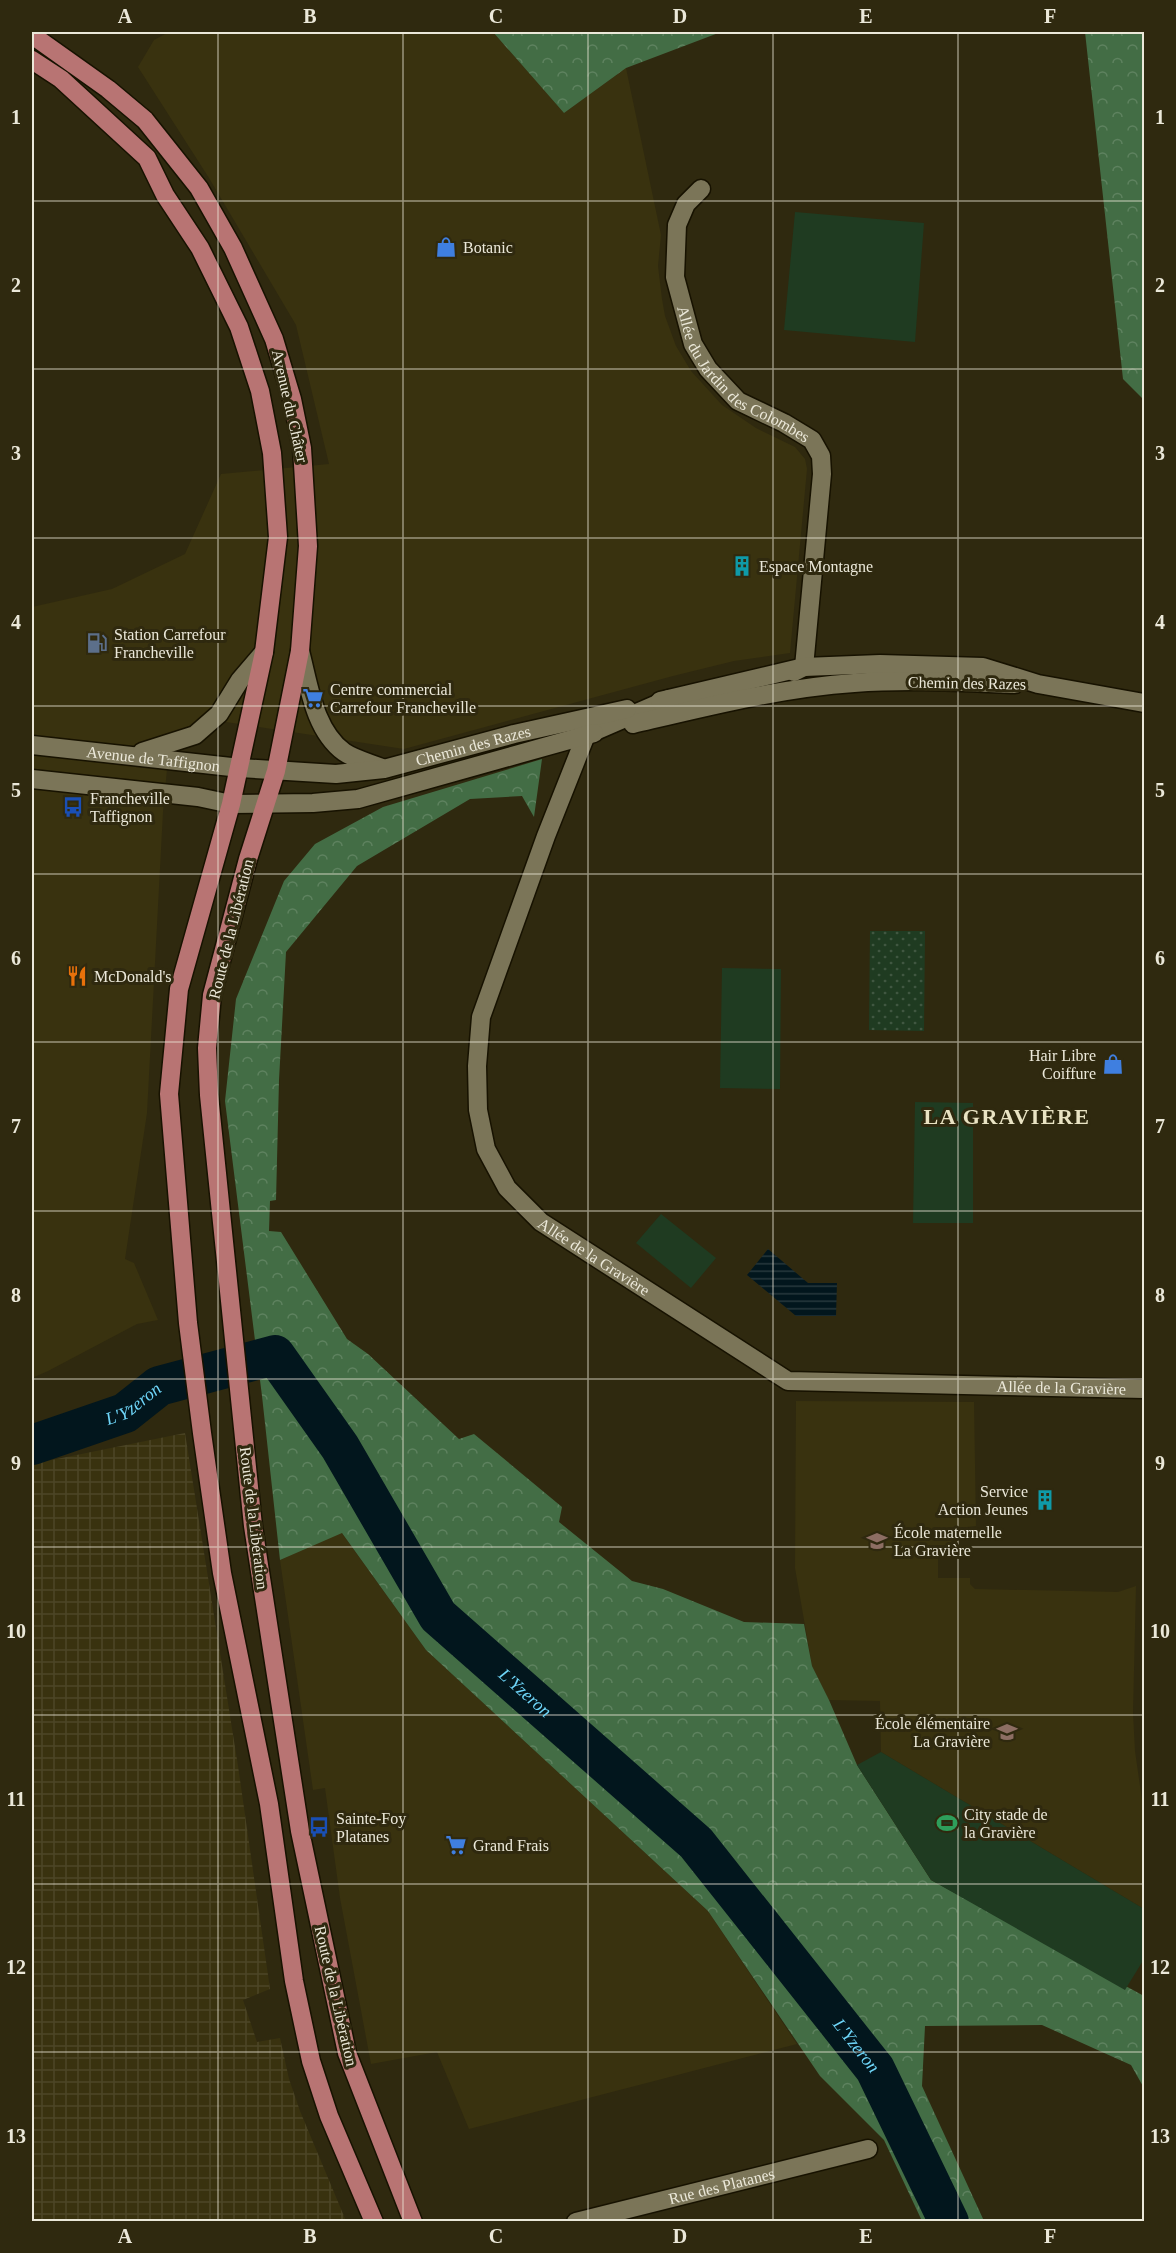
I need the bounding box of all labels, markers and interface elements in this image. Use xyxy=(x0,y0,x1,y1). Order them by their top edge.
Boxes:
text: A xyxy=(118,5,133,27)
text: B xyxy=(303,5,317,27)
text: C xyxy=(489,5,503,27)
text: D xyxy=(673,5,687,27)
text: E xyxy=(859,5,873,27)
text: F xyxy=(1044,5,1056,27)
text: 1 xyxy=(11,106,21,128)
text: 1 xyxy=(1155,106,1165,128)
shop icon: Botanic xyxy=(434,235,458,259)
place label: Botanic xyxy=(463,239,513,256)
text: 2 xyxy=(11,274,21,296)
text: 2 xyxy=(1155,274,1165,296)
street label: Allée du Jardin des Colombes xyxy=(675,304,813,445)
street label: Avenue du Châter xyxy=(269,348,311,465)
text: 3 xyxy=(11,442,21,464)
text: 3 xyxy=(1155,442,1165,464)
building icon: Espace Montagne xyxy=(730,554,754,578)
place label: Espace Montagne xyxy=(759,558,873,576)
text: 4 xyxy=(11,611,21,633)
text: 4 xyxy=(1155,611,1165,633)
place label: Station Carrefour Francheville xyxy=(114,626,226,661)
fuel station icon: Station Carrefour Francheville xyxy=(85,631,109,655)
street label: Chemin des Razes xyxy=(908,673,1026,693)
place label: Centre commercial Carrefour Francheville xyxy=(330,681,476,716)
supermarket icon: Centre commercial Carrefour Francheville xyxy=(301,686,325,710)
street label: Chemin des Razes xyxy=(414,722,532,769)
street label: Avenue de Taffignon xyxy=(86,743,221,774)
text: 5 xyxy=(11,779,21,801)
text: 5 xyxy=(1155,779,1165,801)
place label: Francheville Taffignon xyxy=(90,790,170,826)
bus stop icon: Francheville Taffignon xyxy=(61,795,85,819)
street label: Route de la Libération xyxy=(205,857,257,1001)
text: 6 xyxy=(11,947,21,969)
text: 6 xyxy=(1155,947,1165,969)
restaurant icon: McDonald's xyxy=(65,964,89,988)
place label: McDonald's xyxy=(94,968,172,985)
place label: Hair Libre Coiffure xyxy=(1029,1047,1096,1082)
shop icon: Hair Libre Coiffure xyxy=(1101,1052,1125,1076)
district label: LA GRAVIÈRE xyxy=(923,1104,1091,1129)
text: 7 xyxy=(11,1115,21,1137)
text: 7 xyxy=(1155,1115,1165,1137)
street label: Allée de la Gravière xyxy=(535,1214,653,1298)
text: 8 xyxy=(11,1284,21,1306)
text: 8 xyxy=(1155,1284,1165,1306)
street label: Allée de la Gravière xyxy=(997,1377,1126,1397)
water label: L'Yzeron xyxy=(102,1378,165,1429)
street label: Route de la Libération xyxy=(237,1446,271,1590)
text: 9 xyxy=(11,1452,21,1474)
text: 9 xyxy=(1155,1452,1165,1474)
place label: Service Action Jeunes xyxy=(938,1483,1028,1518)
building icon: Service Action Jeunes xyxy=(1033,1488,1057,1512)
place label: École maternelle La Gravière xyxy=(894,1523,1002,1559)
school or university icon: École maternelle La Gravière xyxy=(865,1529,889,1553)
text: 10 xyxy=(6,1620,26,1642)
text: 10 xyxy=(1150,1620,1170,1642)
water label: L'Yzeron xyxy=(494,1664,556,1721)
place label: École élémentaire La Gravière xyxy=(875,1714,990,1750)
school or university icon: École élémentaire La Gravière xyxy=(995,1720,1019,1744)
text: 11 xyxy=(7,1788,25,1810)
text: 11 xyxy=(1151,1788,1169,1810)
place label: City stade de la Gravière xyxy=(964,1806,1048,1841)
place label: Sainte-Foy Platanes xyxy=(336,1810,406,1845)
sports icon: City stade de la Gravière xyxy=(935,1811,959,1835)
bus stop icon: Sainte-Foy Platanes xyxy=(307,1815,331,1839)
supermarket icon: Grand Frais xyxy=(444,1833,468,1857)
place label: Grand Frais xyxy=(473,1837,549,1854)
street label: Route de la Libération xyxy=(312,1924,360,2068)
text: 12 xyxy=(6,1956,26,1978)
text: 12 xyxy=(1150,1956,1170,1978)
water label: L'Yzeron xyxy=(828,2014,884,2077)
text: 13 xyxy=(6,2125,26,2147)
text: 13 xyxy=(1150,2125,1170,2147)
street label: Rue des Platanes xyxy=(667,2164,776,2207)
text: A xyxy=(118,2225,133,2247)
text: B xyxy=(303,2225,317,2247)
text: C xyxy=(489,2225,503,2247)
text: D xyxy=(673,2225,687,2247)
text: E xyxy=(859,2225,873,2247)
text: F xyxy=(1044,2225,1056,2247)

